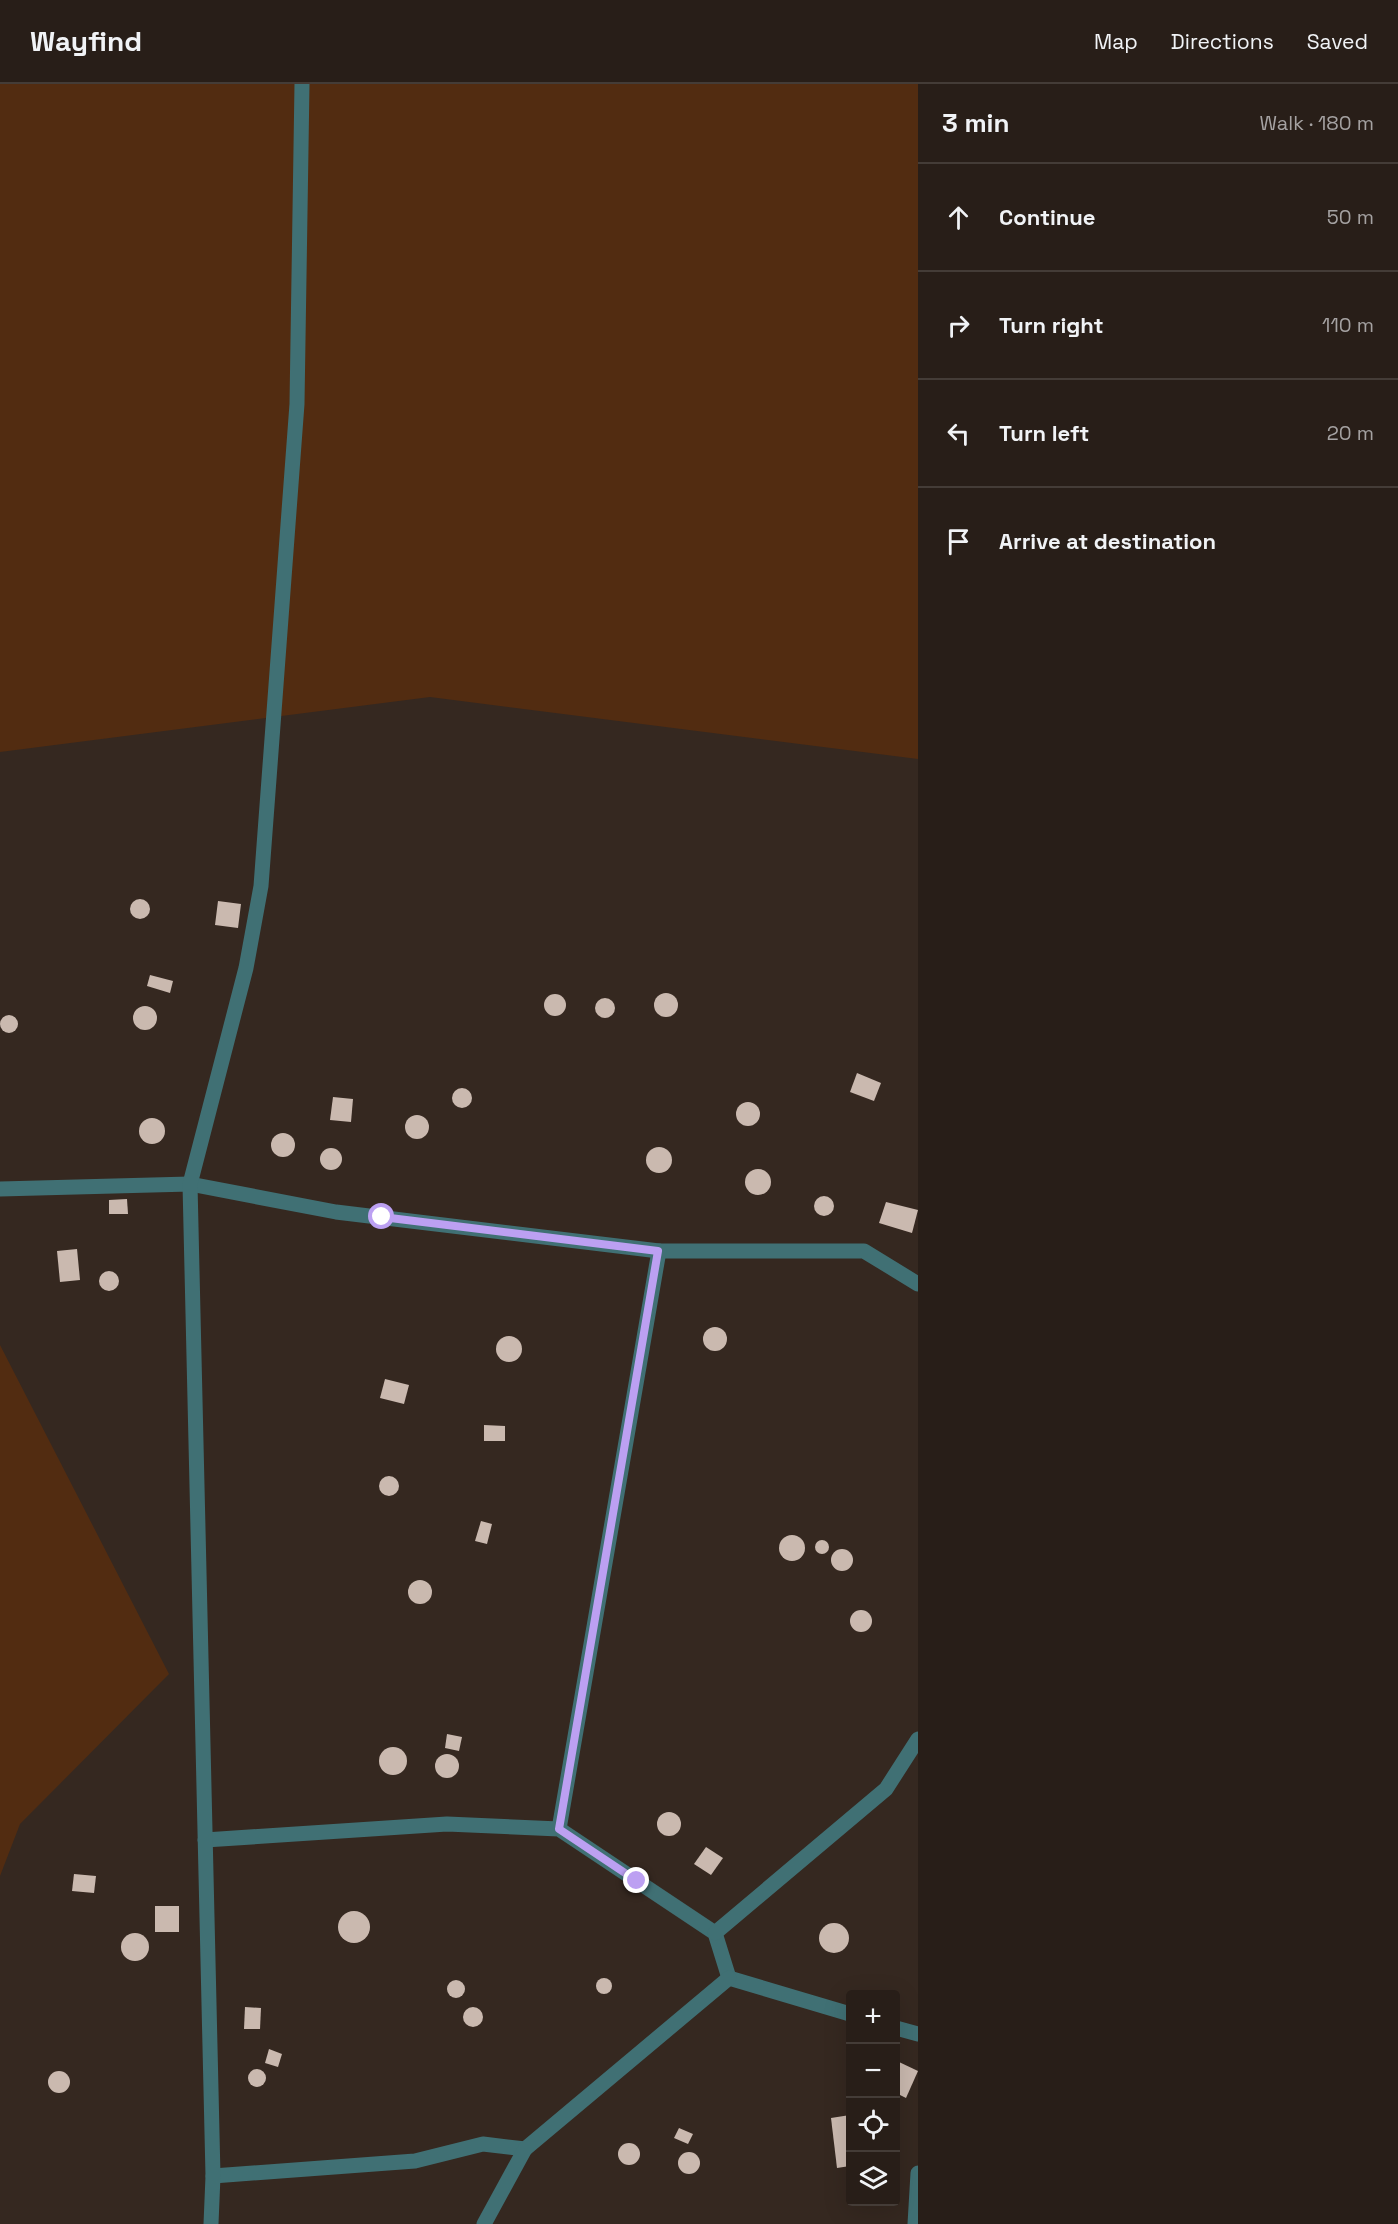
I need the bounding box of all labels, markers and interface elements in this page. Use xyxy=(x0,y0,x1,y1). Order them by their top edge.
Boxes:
text: Wayfind xyxy=(30,23,142,59)
text: Map xyxy=(1094,28,1138,55)
text: Directions xyxy=(1171,28,1274,55)
text: Saved xyxy=(1307,28,1368,55)
text: 3 min xyxy=(942,106,1010,140)
text: Walk · 180 m xyxy=(1260,110,1374,136)
icon: ahead xyxy=(942,201,975,234)
text: Continue xyxy=(999,203,1095,231)
text: 50 m xyxy=(1327,204,1374,230)
icon: right xyxy=(942,309,975,342)
text: Turn right xyxy=(999,311,1104,339)
text: 110 m xyxy=(1322,312,1374,338)
icon: left xyxy=(942,417,975,450)
text: Turn left xyxy=(999,419,1089,447)
text: 20 m xyxy=(1327,420,1374,446)
icon: arrive xyxy=(942,525,975,558)
text: Arrive at destination xyxy=(999,527,1216,555)
route start xyxy=(368,1203,394,1229)
route end xyxy=(623,1867,649,1893)
map controls xyxy=(846,1990,900,2206)
button: + xyxy=(846,1990,900,2044)
button: − xyxy=(846,2044,900,2098)
button: locate xyxy=(846,2098,900,2152)
button: layers xyxy=(846,2152,900,2206)

